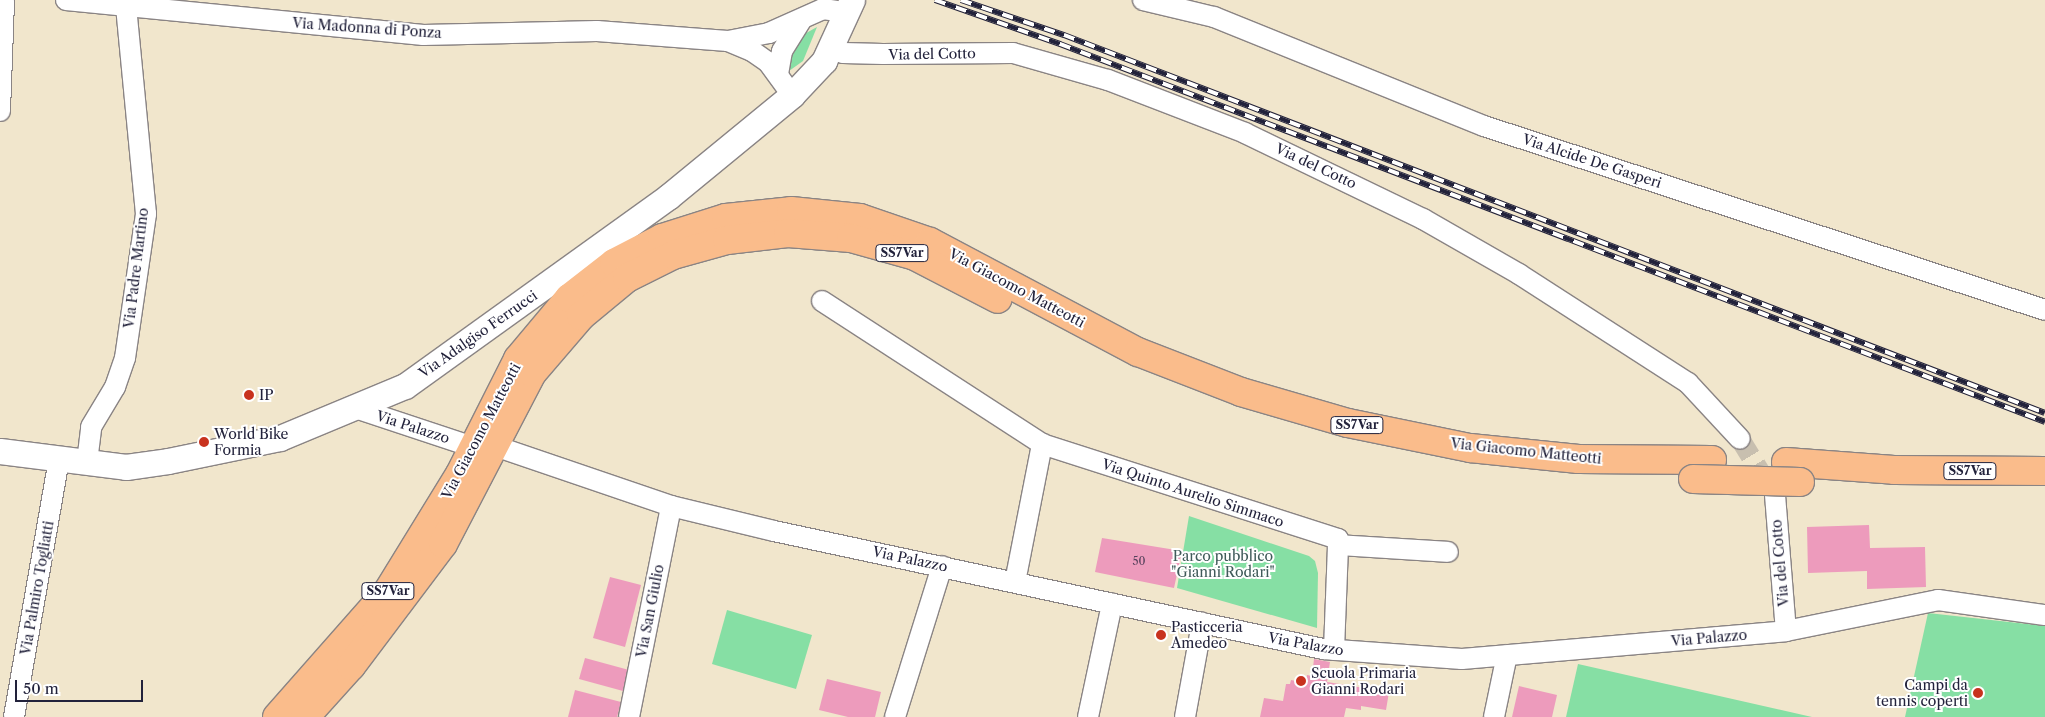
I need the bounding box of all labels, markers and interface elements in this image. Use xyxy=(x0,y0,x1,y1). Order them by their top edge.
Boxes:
street label: Via Madonna di Ponza xyxy=(292,14,442,42)
street label: Via del Cotto xyxy=(888,45,976,63)
street label: Via Alcide De Gasperi xyxy=(1520,130,1664,192)
street label: Via del Cotto xyxy=(1273,140,1359,192)
street label: Via Padre Martino xyxy=(120,207,152,329)
road number: SS7Var xyxy=(874,244,930,262)
street label: Via Giacomo Matteotti xyxy=(946,245,1088,331)
street label: Via Adalgiso Ferrucci xyxy=(415,287,541,381)
street label: Via Giacomo Matteotti xyxy=(438,360,524,502)
place label: IP xyxy=(259,387,274,403)
marker: IP xyxy=(243,389,255,401)
street label: Via Palazzo xyxy=(374,407,452,447)
road number: SS7Var xyxy=(1330,416,1384,434)
place label: World Bike Formia xyxy=(214,426,288,458)
street label: Via Giacomo Matteotti xyxy=(1450,435,1602,467)
marker: World Bike Formia xyxy=(198,436,210,448)
street label: Via Quinto Aurelio Simmaco xyxy=(1100,455,1286,531)
road number: SS7Var xyxy=(1942,462,1998,481)
street label: Via Palmiro Togliatti xyxy=(17,519,57,657)
street label: Via del Cotto xyxy=(1768,519,1792,607)
street label: Via Palazzo xyxy=(871,543,949,575)
park label: Parco pubblico "Gianni Rodari" xyxy=(1171,548,1275,580)
house number: 50 xyxy=(1133,554,1145,568)
street label: Via San Giulio xyxy=(633,563,667,659)
road number: SS7Var xyxy=(360,582,416,600)
place label: Pasticceria Amedeo xyxy=(1171,619,1243,652)
street label: Via Palazzo xyxy=(1670,626,1748,650)
marker: Pasticceria Amedeo xyxy=(1155,629,1167,641)
street label: Via Palazzo xyxy=(1267,629,1345,659)
place label: Scuola Primaria Gianni Rodari xyxy=(1311,665,1417,698)
scale bar xyxy=(18,670,145,702)
marker: Scuola Primaria Gianni Rodari xyxy=(1295,675,1307,687)
place label: Campi da tennis coperti xyxy=(1876,677,1968,710)
text: 50 m xyxy=(23,679,59,698)
marker: Campi da tennis coperti xyxy=(1972,687,1984,699)

